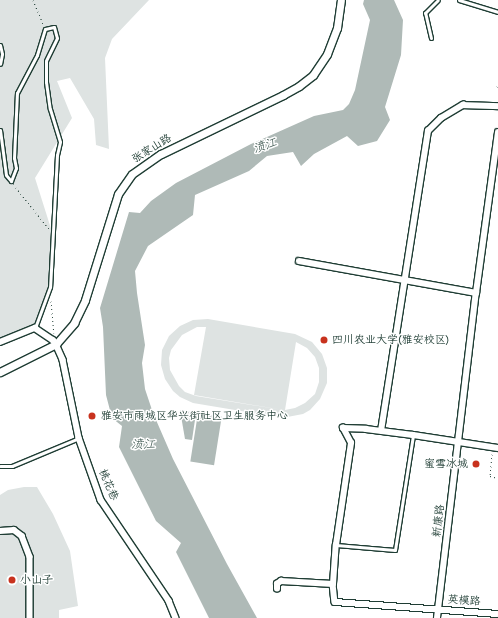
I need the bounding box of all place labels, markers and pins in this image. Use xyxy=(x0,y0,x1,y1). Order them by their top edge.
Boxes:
place label: 四川农业大学(雅安校区) xyxy=(332,333,449,347)
marker: 四川农业大学(雅安校区) xyxy=(319,335,329,345)
place label: 雅安市雨城区华兴街社区卫生服务中心 xyxy=(101,409,288,423)
marker: 雅安市雨城区华兴街社区卫生服务中心 xyxy=(86,410,98,422)
place label: 蜜雪冰城 xyxy=(424,457,468,471)
marker: 蜜雪冰城 xyxy=(471,459,481,469)
place label: 小山子 xyxy=(20,573,53,587)
marker: 小山子 xyxy=(7,575,17,585)

